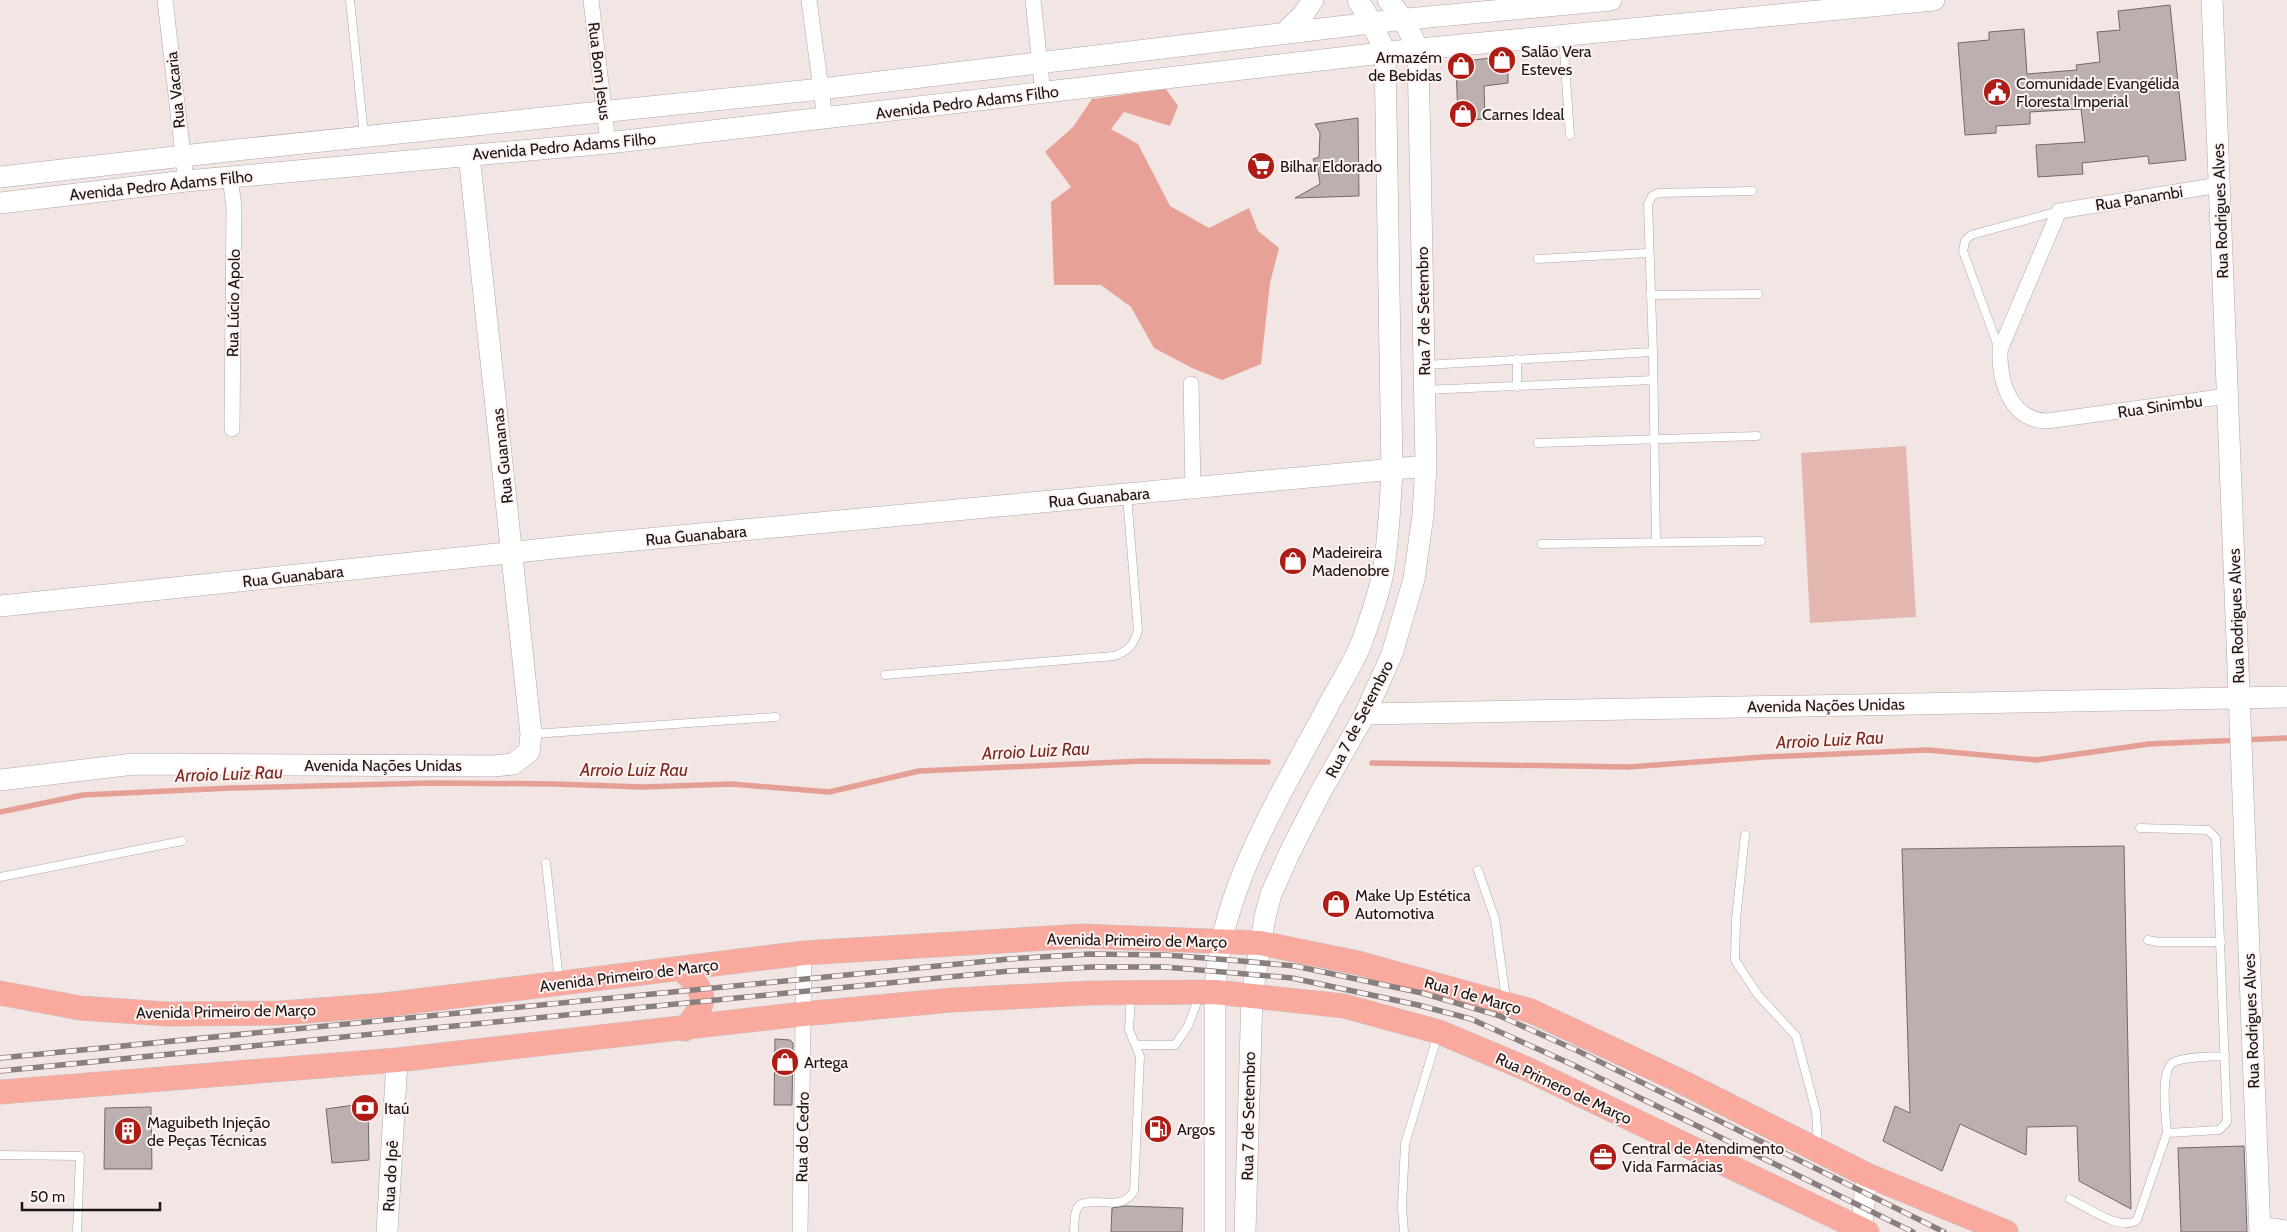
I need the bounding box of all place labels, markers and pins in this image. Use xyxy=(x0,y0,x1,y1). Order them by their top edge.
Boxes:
place label: Salão Vera Esteves xyxy=(1521,42,1592,79)
shop icon: Salão Vera Esteves xyxy=(1487,45,1517,75)
place label: Armazém de Bebidas xyxy=(1368,48,1442,85)
shop icon: Armazém de Bebidas xyxy=(1446,51,1476,81)
place label: Comunidade Evangélida Floresta Imperial xyxy=(2016,74,2180,111)
public building icon: Comunidade Evangélida Floresta Imperial xyxy=(1982,77,2012,107)
shop icon: Carnes Ideal xyxy=(1448,99,1478,129)
place label: Carnes Ideal xyxy=(1482,105,1565,124)
supermarket icon: Bilhar Eldorado xyxy=(1246,151,1276,181)
place label: Bilhar Eldorado xyxy=(1280,157,1382,176)
place label: Madeireira Madenobre xyxy=(1312,543,1389,580)
shop icon: Madeireira Madenobre xyxy=(1278,546,1308,576)
place label: Make Up Estética Automotiva xyxy=(1355,886,1471,923)
shop icon: Make Up Estética Automotiva xyxy=(1321,889,1351,919)
shop icon: Artega xyxy=(770,1047,800,1077)
place label: Artega xyxy=(804,1053,848,1072)
bank icon: Itaú xyxy=(350,1093,380,1123)
place label: Itaú xyxy=(384,1099,409,1118)
place label: Maguibeth Injeção de Peças Técnicas xyxy=(147,1113,270,1150)
fuel station icon: Argos xyxy=(1143,1114,1173,1144)
building icon: Maguibeth Injeção de Peças Técnicas xyxy=(113,1116,143,1146)
place label: Argos xyxy=(1177,1120,1216,1139)
place label: Central de Atendimento Vida Farmácias xyxy=(1622,1139,1784,1176)
office icon: Central de Atendimento Vida Farmácias xyxy=(1588,1142,1618,1172)

